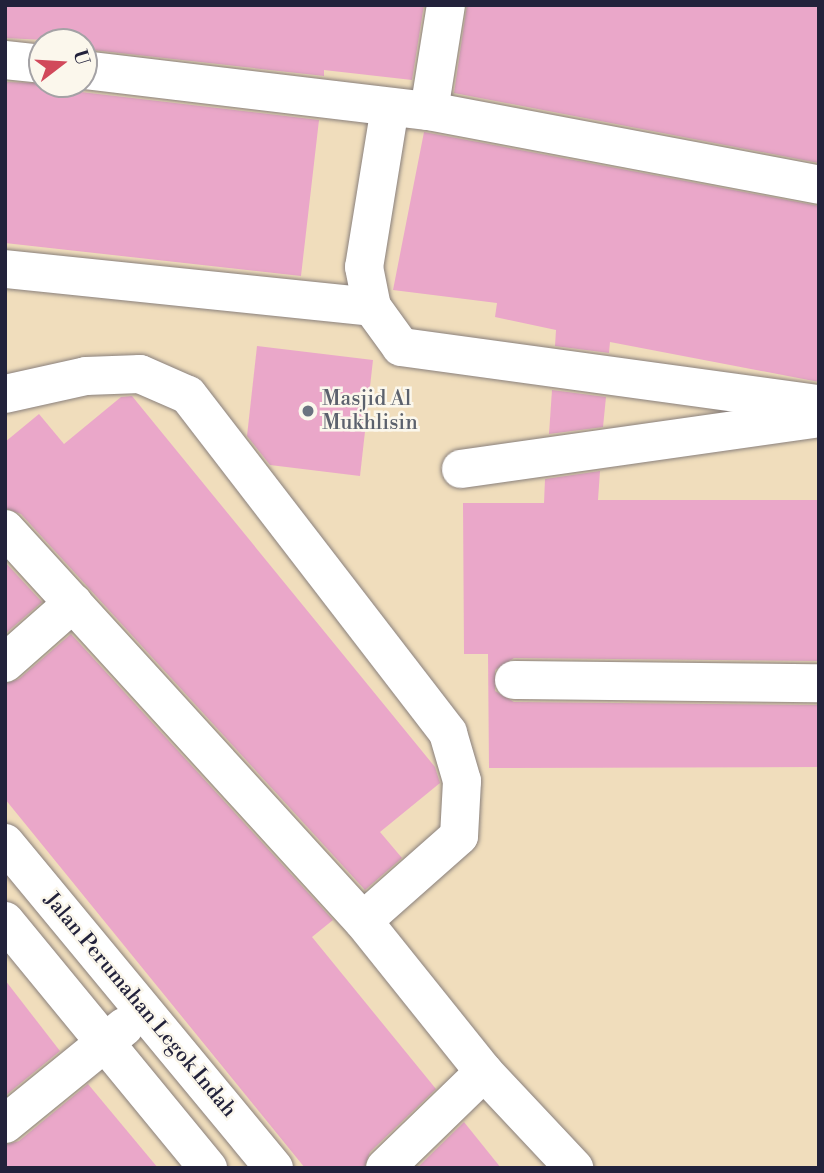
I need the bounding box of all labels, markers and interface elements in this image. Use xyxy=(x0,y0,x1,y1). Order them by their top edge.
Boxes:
north arrow xyxy=(28,28,98,98)
text: U xyxy=(68,47,95,68)
place label: Masjid Al Mukhlisin xyxy=(322,386,418,436)
marker: Masjid Al Mukhlisin xyxy=(300,403,316,419)
street label: Jalan Perumahan Legok Indah xyxy=(39,888,241,1122)

